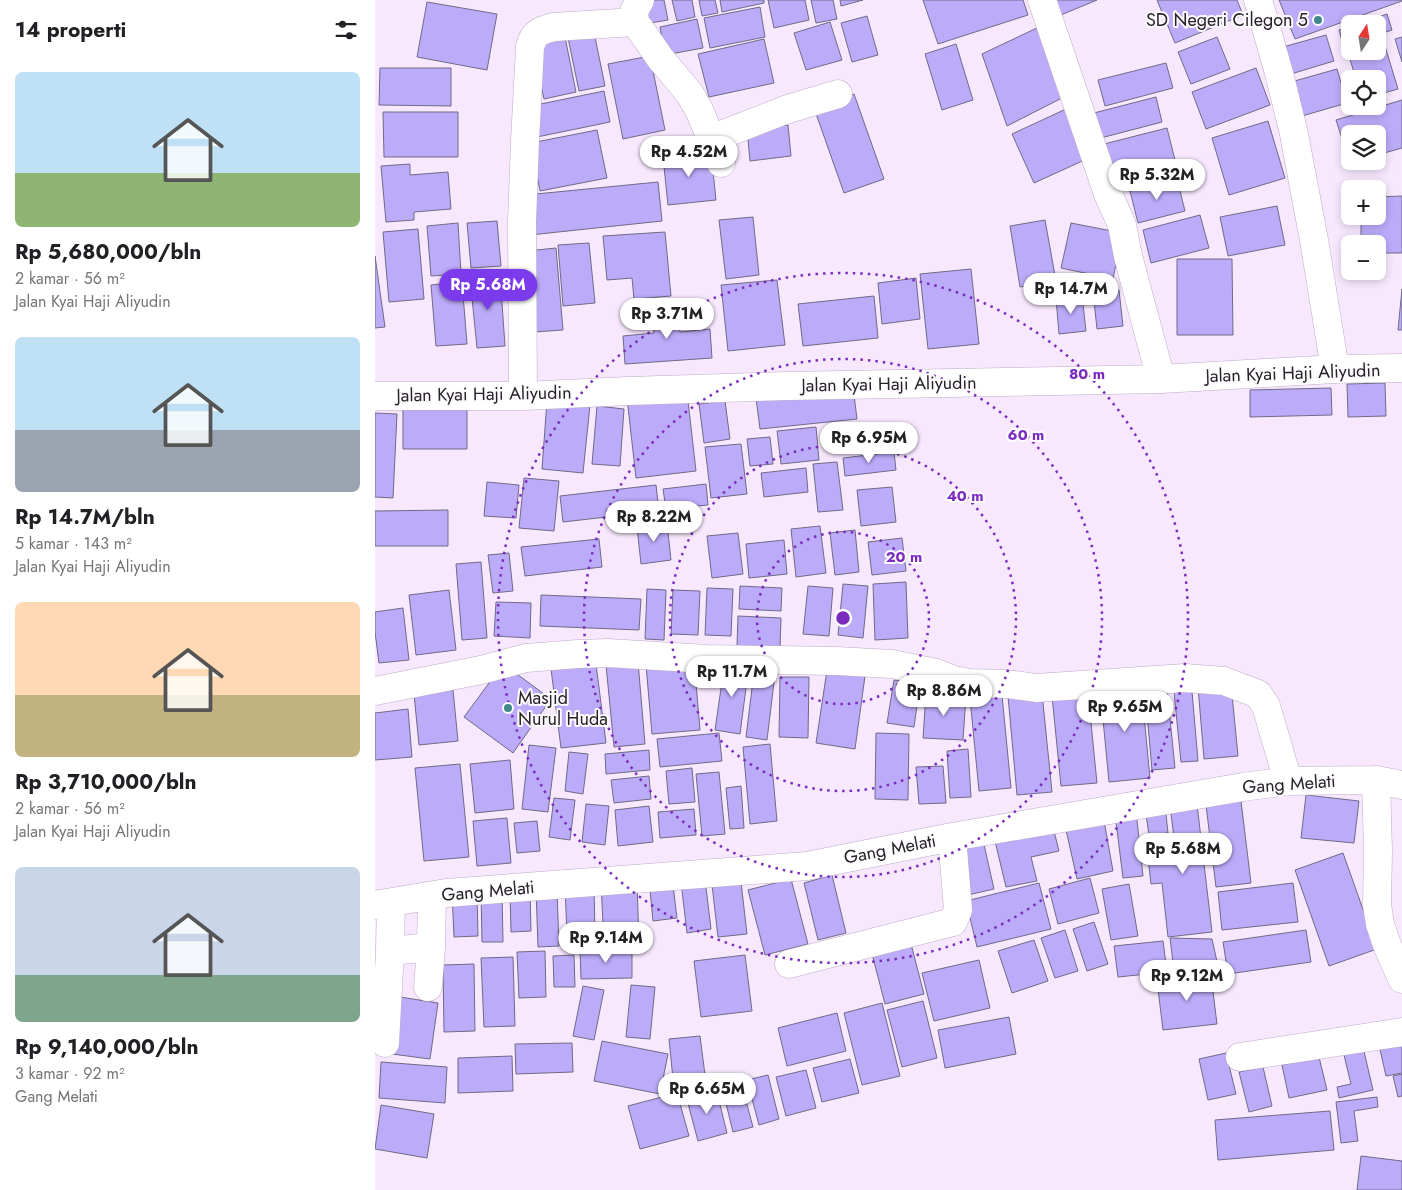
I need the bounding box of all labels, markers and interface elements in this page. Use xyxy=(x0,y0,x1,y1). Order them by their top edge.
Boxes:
place label: SD Negeri Cilegon 5 xyxy=(1146,7,1308,33)
marker: SD Negeri Cilegon 5 xyxy=(1312,14,1324,26)
text: 14 properti xyxy=(15,15,126,45)
north arrow xyxy=(1341,15,1386,60)
map controls xyxy=(1341,15,1386,280)
icon: filters xyxy=(332,16,360,44)
button: locate xyxy=(1341,70,1386,115)
icon: home xyxy=(143,105,233,195)
button: layers xyxy=(1341,125,1386,170)
pin: Rp 4.52M xyxy=(637,136,741,178)
text: Rp 4.52M xyxy=(651,140,727,163)
pin: Rp 5.32M xyxy=(1105,158,1209,201)
text: Rp 5.32M xyxy=(1119,163,1195,186)
button: + xyxy=(1341,180,1386,225)
button: − xyxy=(1341,235,1386,280)
text: Rp 5,680,000/bln xyxy=(15,237,201,267)
text: 2 kamar · 56 m² xyxy=(15,267,125,290)
pin: Rp 5.68M xyxy=(436,268,540,311)
pin: Rp 14.7M xyxy=(1019,272,1123,315)
text: Rp 5.68M xyxy=(450,273,526,296)
text: Rp 14.7M xyxy=(1034,277,1108,300)
text: Jalan Kyai Haji Aliyudin xyxy=(15,290,171,313)
pin: Rp 3.71M xyxy=(615,298,719,340)
text: Rp 3.71M xyxy=(631,302,703,325)
street label: Jalan Kyai Haji Aliyudin xyxy=(1203,357,1381,389)
text: 80 m xyxy=(1069,363,1105,385)
street label: Jalan Kyai Haji Aliyudin xyxy=(799,369,977,399)
icon: home xyxy=(143,370,233,460)
street label: Jalan Kyai Haji Aliyudin xyxy=(394,379,572,409)
pin: Rp 6.95M xyxy=(817,422,921,464)
text: 60 m xyxy=(1008,424,1044,446)
text: Rp 6.95M xyxy=(831,426,907,449)
text: 40 m xyxy=(946,485,984,507)
pin: Rp 8.22M xyxy=(602,500,706,543)
text: Rp 14.7M/bln xyxy=(15,502,155,532)
text: Rp 8.22M xyxy=(616,505,692,528)
text: 5 kamar · 143 m² xyxy=(15,532,132,555)
text: 20 m xyxy=(886,546,922,568)
text: Jalan Kyai Haji Aliyudin xyxy=(15,555,171,578)
centre of rings xyxy=(834,609,852,627)
icon: home xyxy=(143,635,233,725)
pin: Rp 11.7M xyxy=(680,656,784,698)
text: Rp 11.7M xyxy=(697,660,767,683)
pin: Rp 8.86M xyxy=(892,674,996,717)
text: Rp 8.86M xyxy=(907,679,981,702)
place label: Masjid Nurul Huda xyxy=(518,685,608,732)
pin: Rp 9.65M xyxy=(1073,690,1177,733)
text: Rp 9.65M xyxy=(1087,695,1163,718)
marker: Masjid Nurul Huda xyxy=(502,702,514,714)
text: Rp 3,710,000/bln xyxy=(15,767,197,797)
street label: Gang Melati xyxy=(1242,768,1336,800)
text: 2 kamar · 56 m² xyxy=(15,797,125,820)
text: Jalan Kyai Haji Aliyudin xyxy=(15,820,171,843)
street label: Gang Melati xyxy=(842,827,938,871)
pin: Rp 5.68M xyxy=(1131,832,1235,875)
text: Rp 5.68M xyxy=(1145,837,1221,860)
street label: Gang Melati xyxy=(440,874,536,908)
icon: home xyxy=(143,900,233,990)
pin: Rp 9.14M xyxy=(554,922,658,964)
text: Rp 9.14M xyxy=(569,926,643,949)
pin: Rp 9.12M xyxy=(1135,960,1239,1002)
text: Rp 9.12M xyxy=(1151,964,1223,987)
text: Rp 9,140,000/bln xyxy=(15,1032,198,1062)
text: 3 kamar · 92 m² xyxy=(15,1062,124,1085)
pin: Rp 6.65M xyxy=(655,1072,759,1115)
text: Rp 6.65M xyxy=(669,1077,745,1100)
text: Gang Melati xyxy=(15,1085,98,1108)

